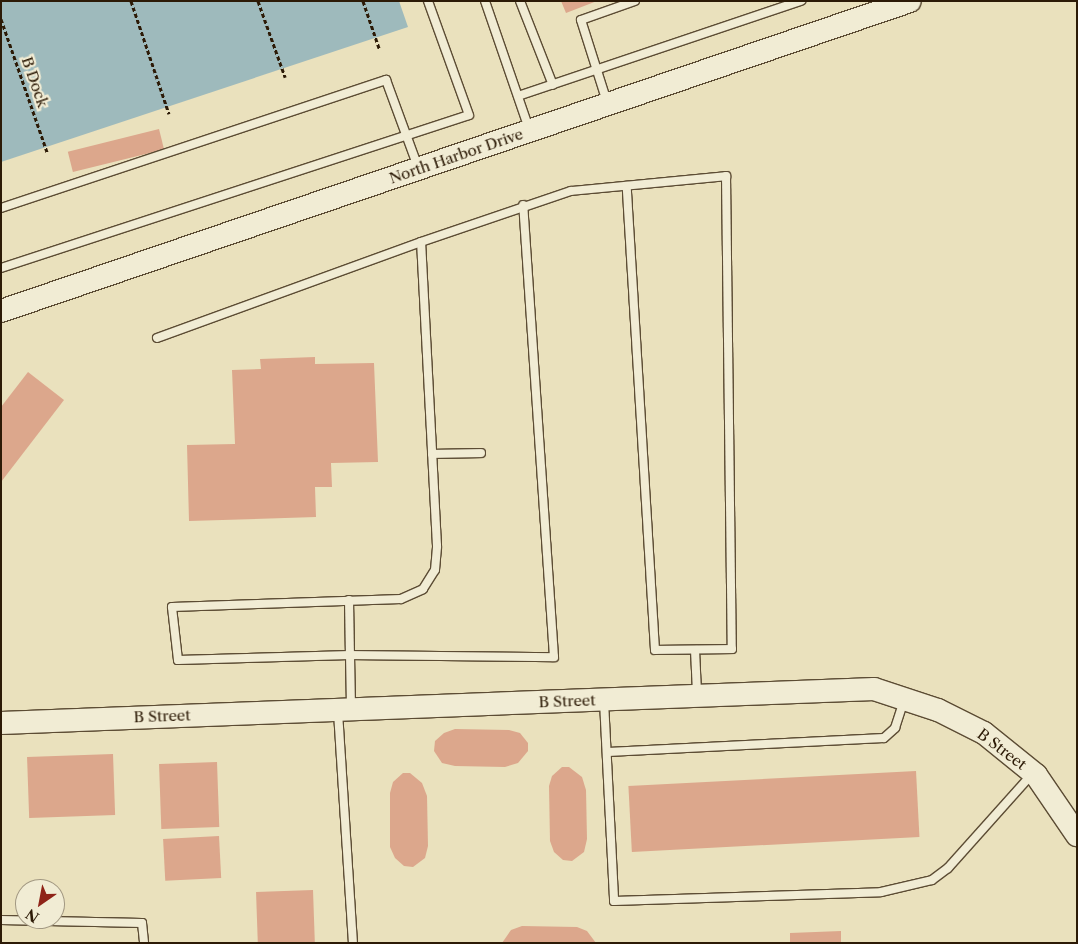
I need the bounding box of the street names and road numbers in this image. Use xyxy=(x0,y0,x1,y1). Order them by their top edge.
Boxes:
street label: B Dock xyxy=(18,54,52,110)
street label: North Harbor Drive xyxy=(387,125,525,187)
street label: B Street xyxy=(538,691,596,711)
street label: B Street xyxy=(133,706,191,726)
street label: B Street xyxy=(974,725,1030,773)

